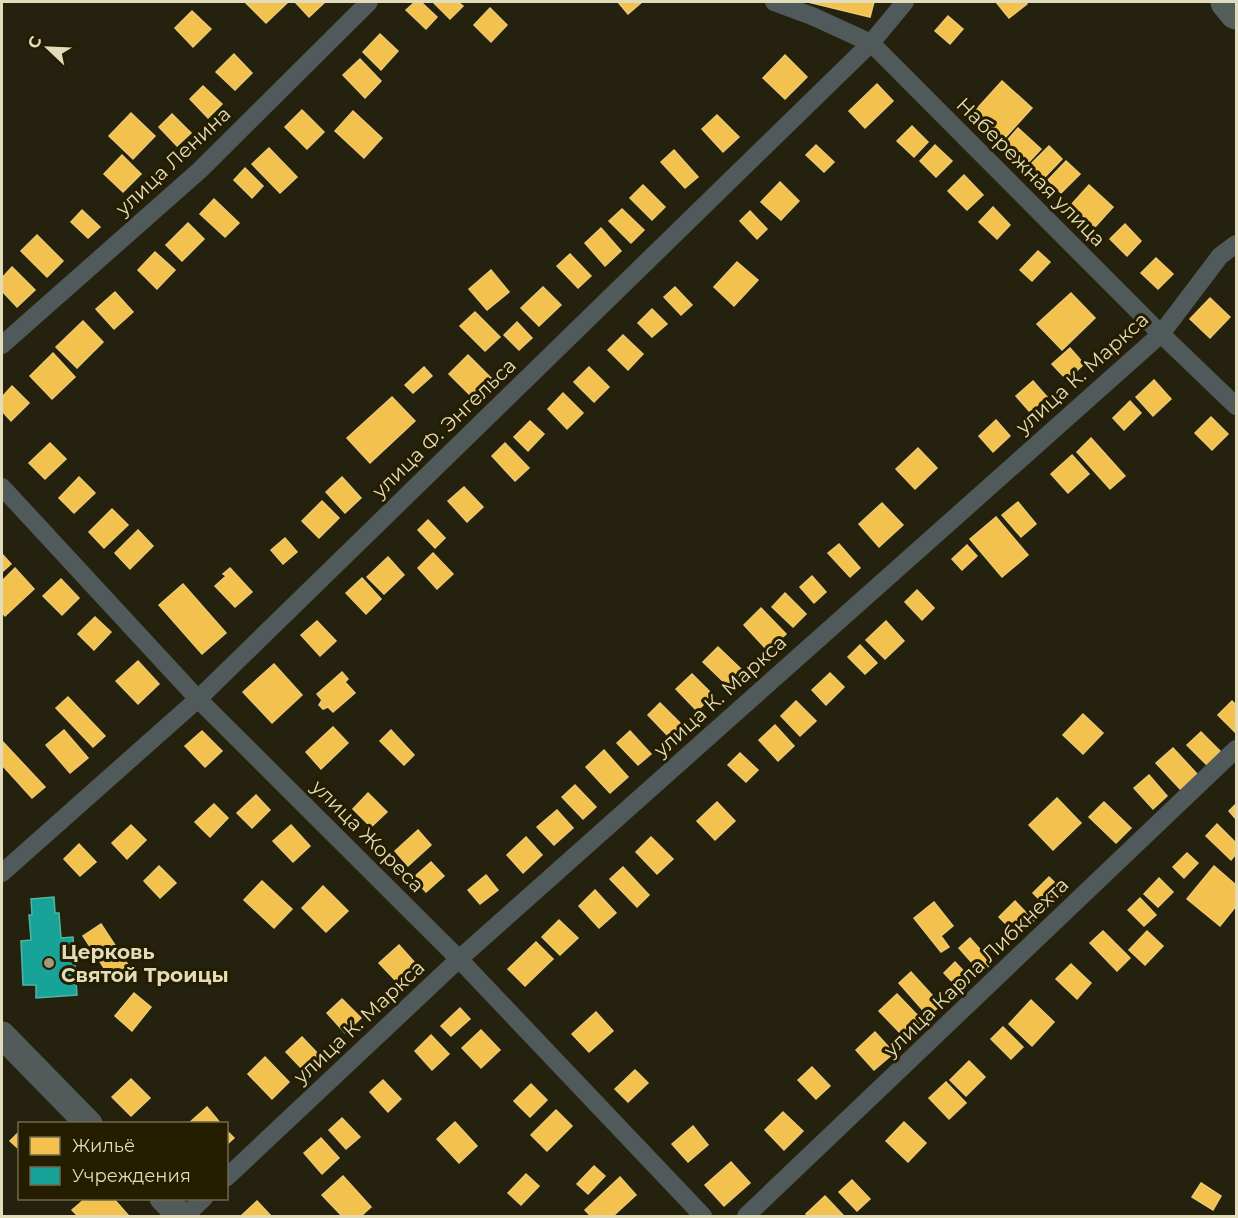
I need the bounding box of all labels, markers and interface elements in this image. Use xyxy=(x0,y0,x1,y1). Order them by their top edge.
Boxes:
north arrow xyxy=(18,18,78,78)
text: С xyxy=(24,33,46,51)
street label: Набережная улица xyxy=(951,92,1111,252)
street label: улица Ленина xyxy=(110,102,235,221)
street label: улица К. Маркса xyxy=(1010,307,1153,439)
street label: улица Ф. Энгельса xyxy=(366,353,521,504)
street label: улица К. Маркса xyxy=(648,630,791,762)
street label: улица Жореса xyxy=(306,774,429,897)
street label: улица Карла Либкнехта xyxy=(878,872,1073,1062)
place label: Церковь Святой Троицы xyxy=(61,940,229,987)
street label: улица К. Маркса xyxy=(288,955,429,1089)
marker: Церковь Святой Троицы xyxy=(42,956,56,970)
legend xyxy=(18,1122,228,1200)
text: Жильё xyxy=(72,1135,135,1157)
text: Учреждения xyxy=(72,1165,191,1187)

